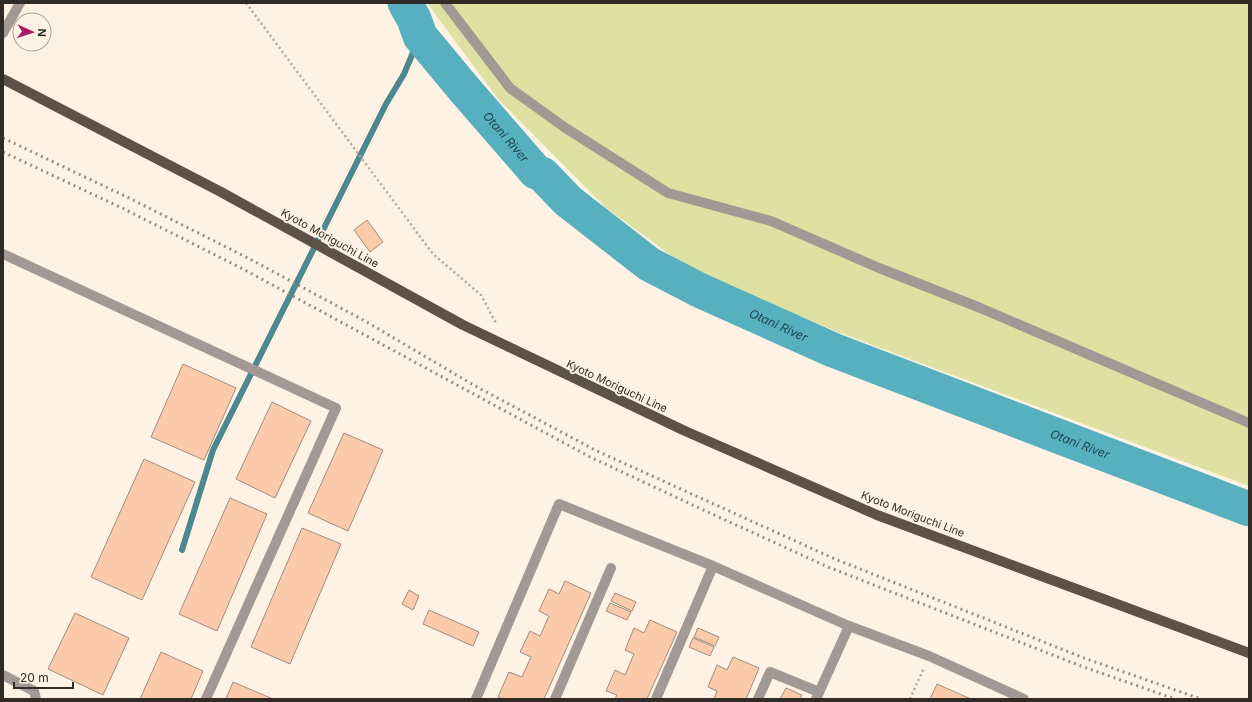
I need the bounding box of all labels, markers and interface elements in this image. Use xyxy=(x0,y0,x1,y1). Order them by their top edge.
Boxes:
north arrow xyxy=(12,12,52,52)
text: N xyxy=(35,28,49,37)
water label: Otani River xyxy=(480,108,533,166)
street label: Kyoto Moriguchi Line xyxy=(279,205,381,271)
water label: Otani River xyxy=(747,306,811,345)
street label: Kyoto Moriguchi Line xyxy=(564,356,670,416)
water label: Otani River xyxy=(1048,426,1112,462)
street label: Kyoto Moriguchi Line xyxy=(859,488,967,540)
scale bar xyxy=(14,664,73,690)
text: 20 m xyxy=(20,670,49,685)

